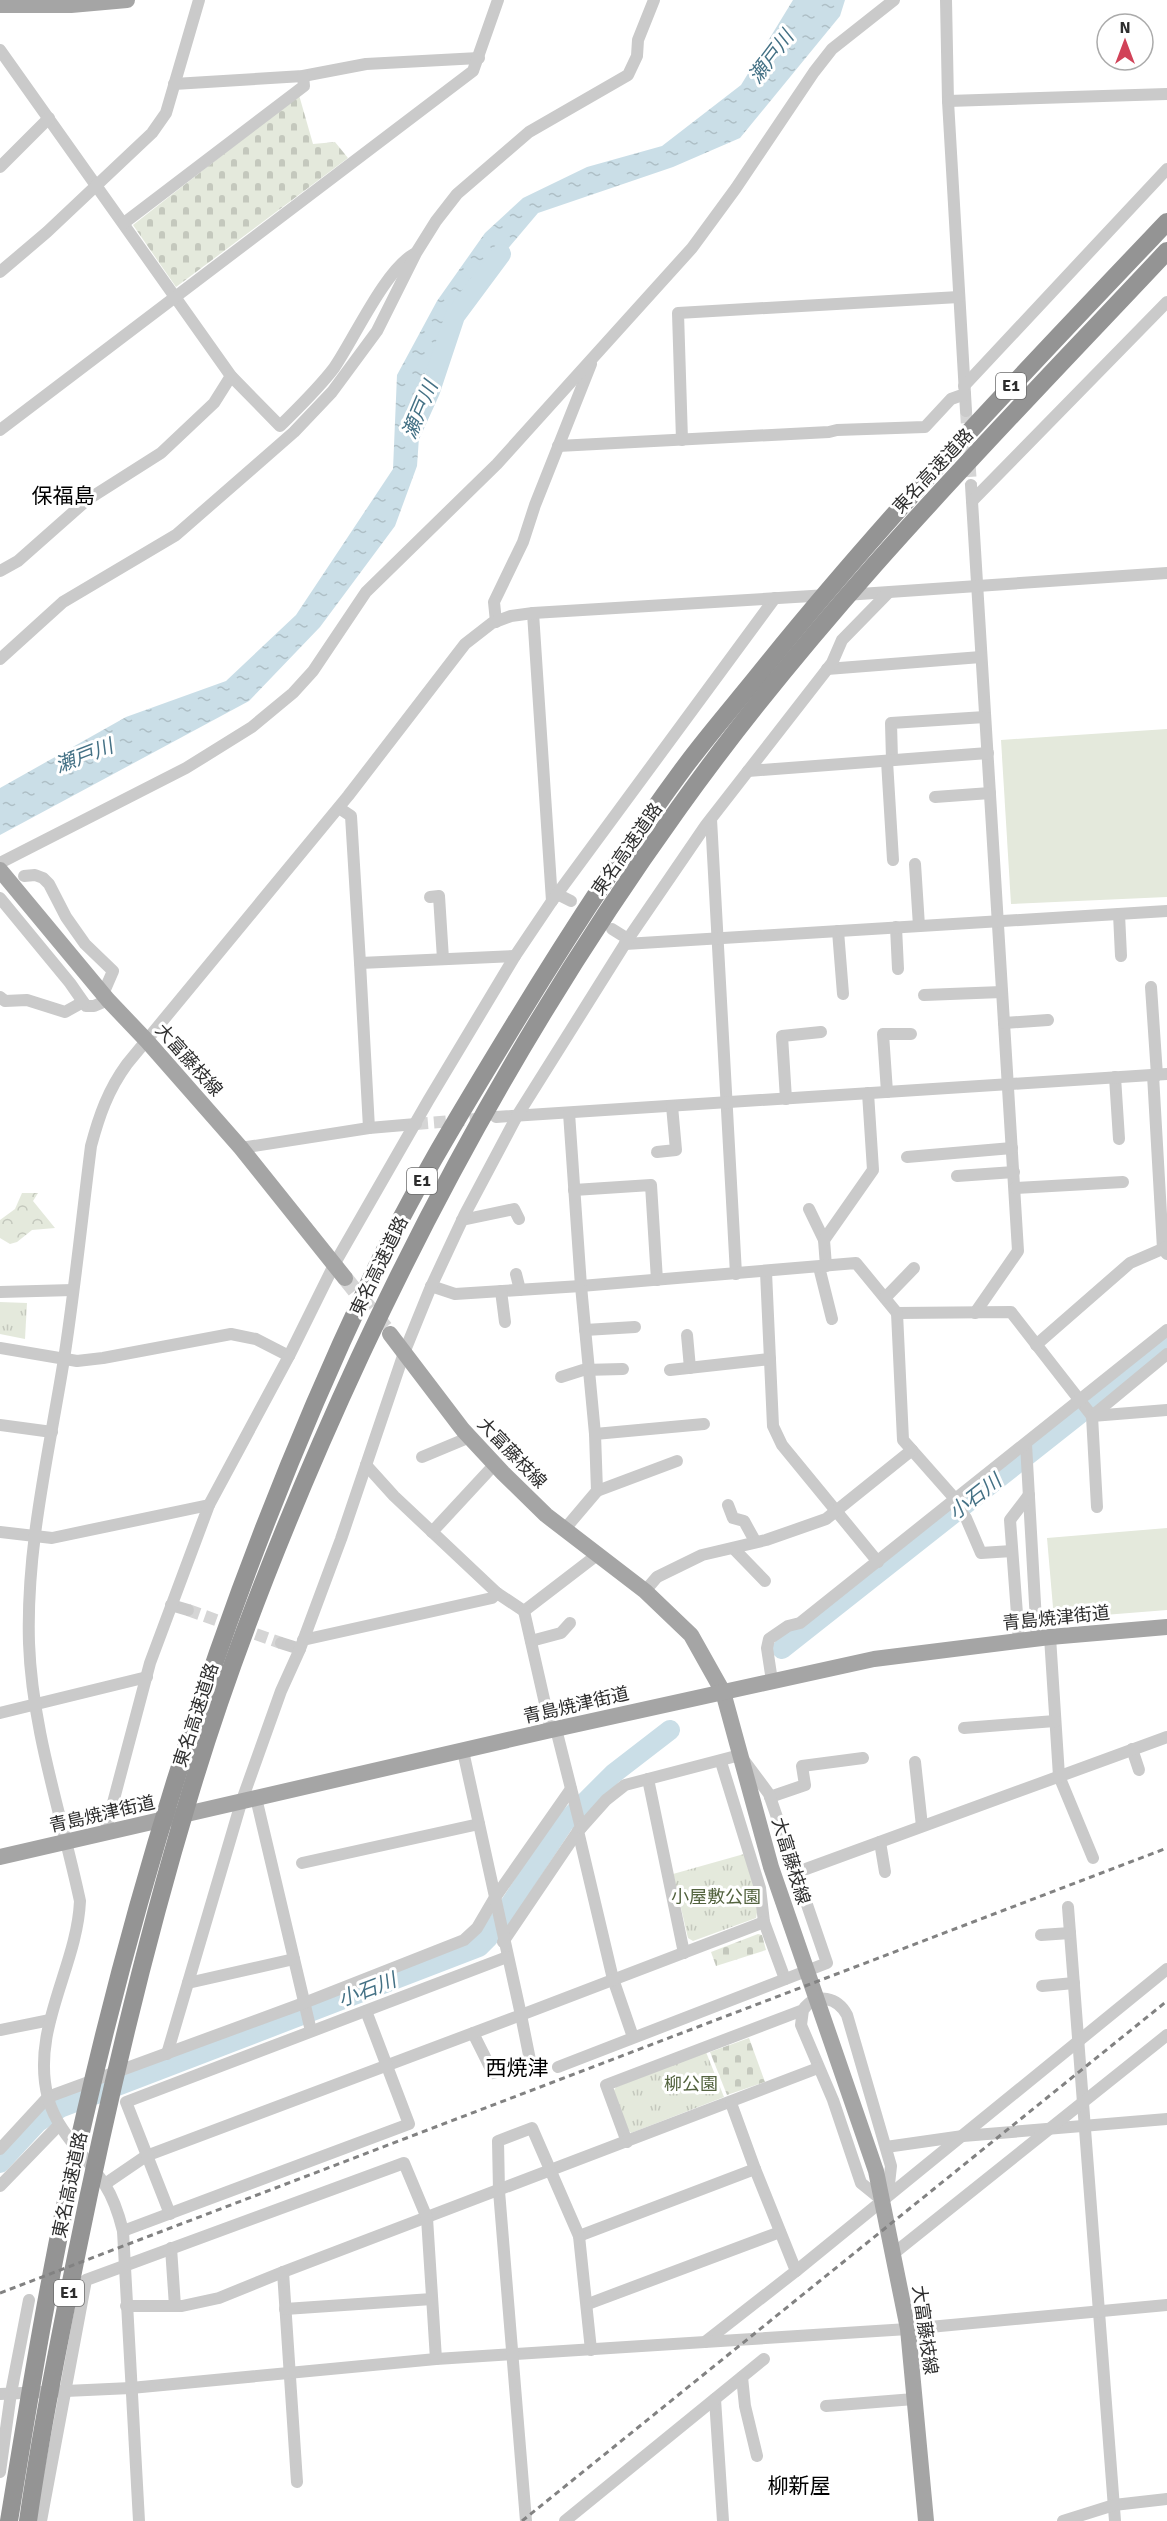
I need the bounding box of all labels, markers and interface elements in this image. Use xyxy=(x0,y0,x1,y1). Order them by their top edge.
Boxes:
north arrow xyxy=(1095,12,1155,72)
text: N xyxy=(1119,18,1131,38)
water label: 瀬戸川 xyxy=(743,24,800,88)
road number: E1 xyxy=(996,373,1026,399)
water label: 瀬戸川 xyxy=(397,376,444,442)
street label: 東名高速道路 xyxy=(888,424,978,518)
district label: 保福島 xyxy=(32,483,95,509)
water label: 瀬戸川 xyxy=(52,733,118,778)
street label: 東名高速道路 xyxy=(587,798,667,900)
street label: 大富藤枝線 xyxy=(151,1019,227,1101)
road number: E1 xyxy=(407,1168,437,1194)
street label: 東名高速道路 xyxy=(345,1213,413,1319)
street label: 大富藤枝線 xyxy=(473,1413,551,1493)
water label: 小石川 xyxy=(944,1467,1008,1525)
street label: 青島焼津街道 xyxy=(1001,1601,1111,1635)
street label: 東名高速道路 xyxy=(169,1660,223,1770)
street label: 青島焼津街道 xyxy=(521,1682,631,1728)
street label: 青島焼津街道 xyxy=(47,1791,157,1837)
street label: 大富藤枝線 xyxy=(767,1815,815,1907)
park label: 小屋敷公園 xyxy=(671,1886,761,1908)
water label: 小石川 xyxy=(335,1967,401,2012)
district label: 西焼津 xyxy=(486,2055,549,2081)
park label: 柳公園 xyxy=(664,2073,718,2095)
street label: 東名高速道路 xyxy=(48,2130,92,2240)
road number: E1 xyxy=(54,2280,84,2306)
street label: 大富藤枝線 xyxy=(908,2284,942,2376)
district label: 柳新屋 xyxy=(768,2473,831,2499)

